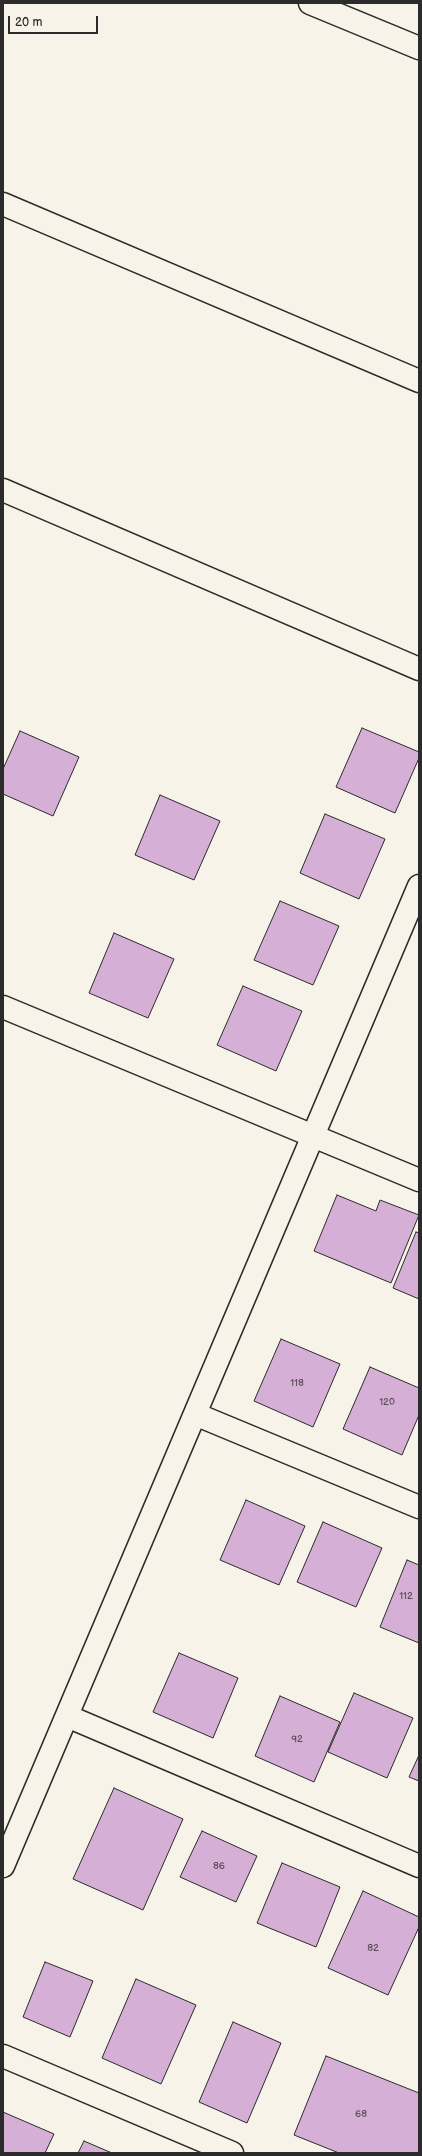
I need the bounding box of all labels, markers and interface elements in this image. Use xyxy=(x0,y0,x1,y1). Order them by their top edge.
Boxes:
scale bar xyxy=(10,8,100,34)
text: 20 m xyxy=(15,15,42,30)
house number: 118 xyxy=(290,1377,304,1389)
house number: 120 xyxy=(379,1396,395,1408)
house number: 112 xyxy=(399,1590,413,1602)
house number: 92 xyxy=(291,1733,303,1745)
house number: 86 xyxy=(213,1860,225,1872)
house number: 82 xyxy=(367,1942,379,1954)
house number: 68 xyxy=(355,2108,367,2120)

